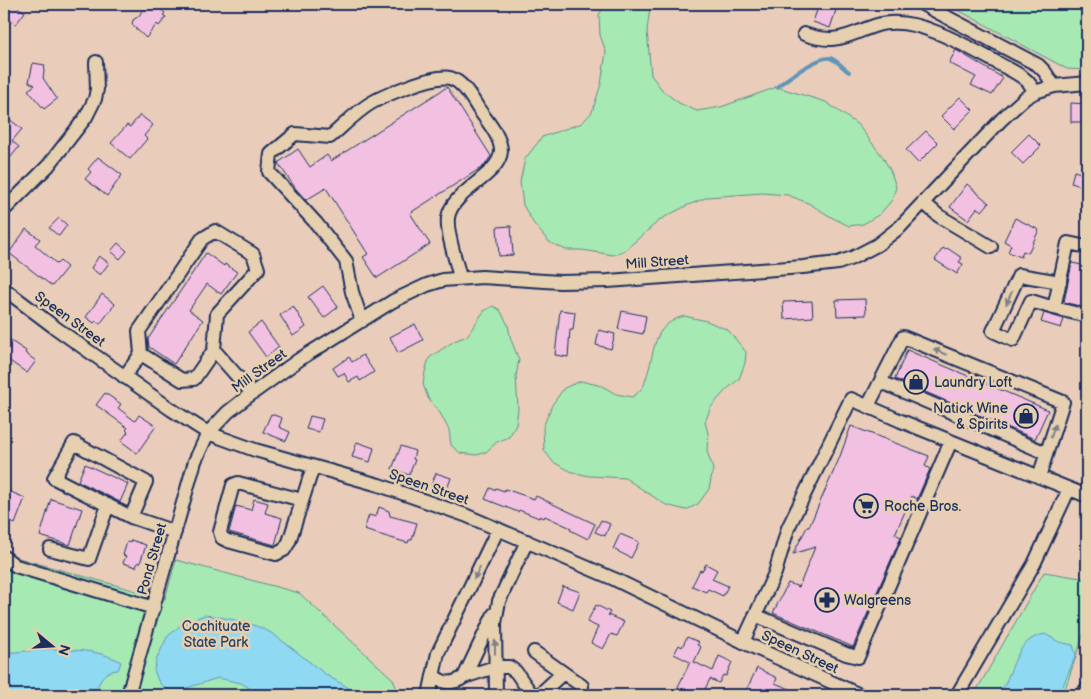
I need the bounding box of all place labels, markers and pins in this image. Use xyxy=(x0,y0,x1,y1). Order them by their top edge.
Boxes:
shop icon: Laundry Loft xyxy=(903,369,929,395)
place label: Laundry Loft xyxy=(934,374,1013,391)
place label: Natick Wine & Spirits xyxy=(933,400,1008,433)
shop icon: Natick Wine & Spirits xyxy=(1013,403,1039,429)
supermarket icon: Roche Bros. xyxy=(853,493,879,519)
place label: Roche Bros. xyxy=(884,498,961,515)
pharmacy icon: Walgreens xyxy=(814,587,840,613)
place label: Walgreens xyxy=(844,592,911,609)

